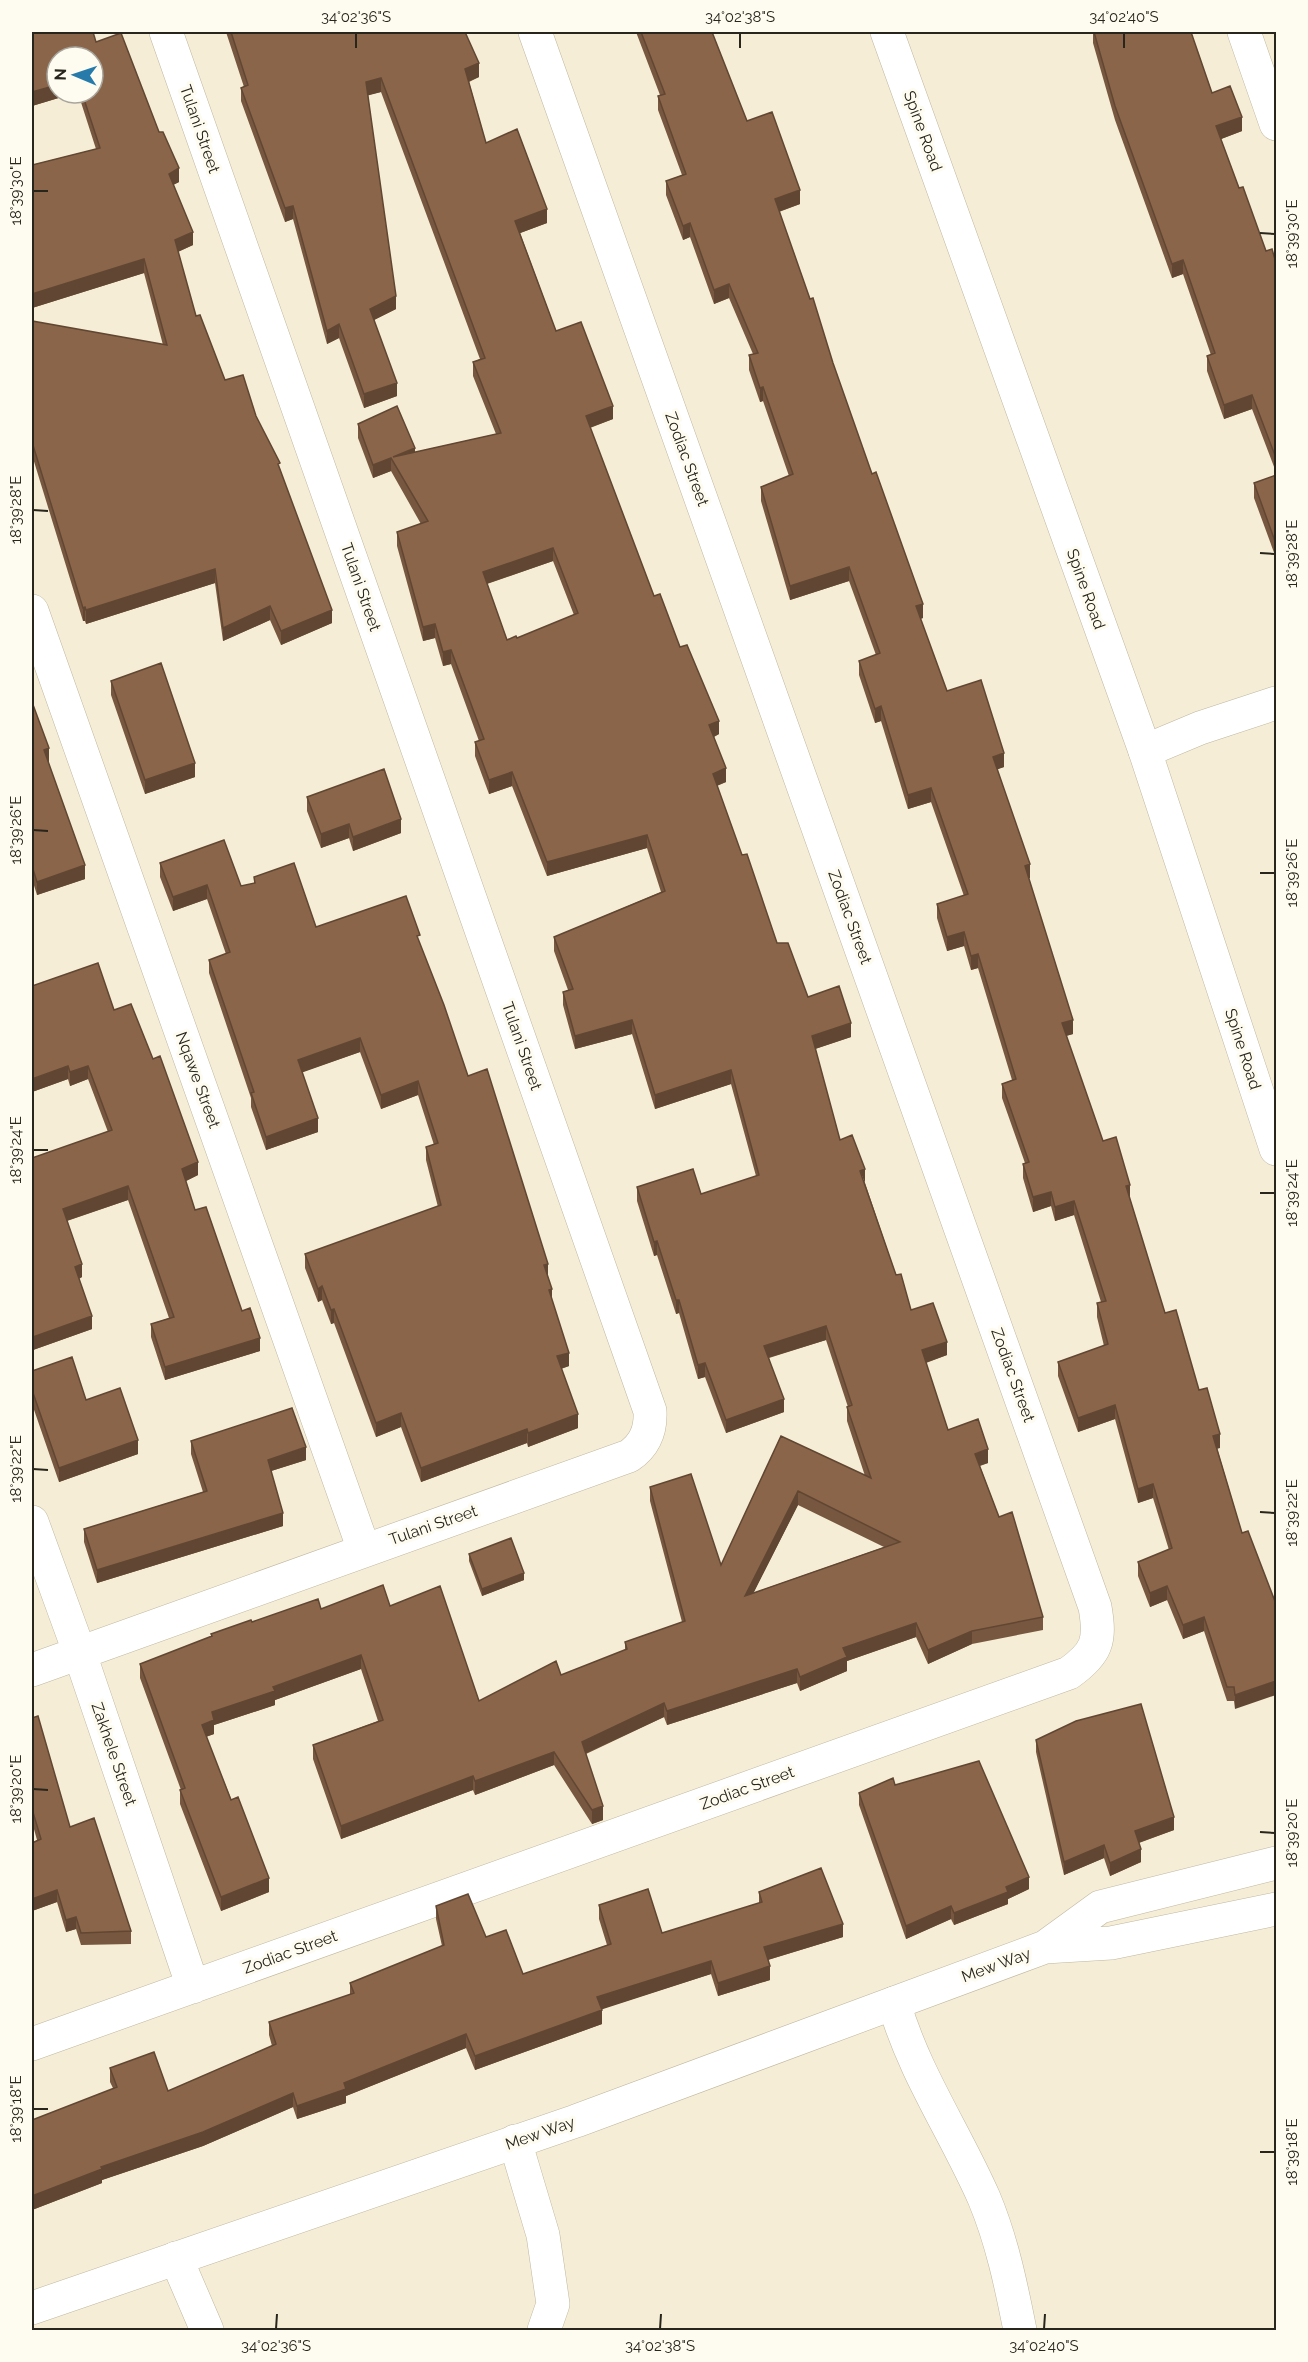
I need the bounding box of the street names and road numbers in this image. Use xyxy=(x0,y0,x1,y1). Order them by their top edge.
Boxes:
street label: Tulani Street xyxy=(176,82,224,176)
street label: Spine Road xyxy=(900,88,946,174)
street label: Zodiac Street xyxy=(661,409,713,509)
street label: Tulani Street xyxy=(337,540,385,634)
street label: Spine Road xyxy=(1063,546,1109,632)
street label: Zodiac Street xyxy=(824,867,876,967)
street label: Tulani Street xyxy=(498,999,546,1093)
street label: Spine Road xyxy=(1221,1006,1265,1092)
street label: Nqawe Street xyxy=(172,1029,224,1131)
street label: Zodiac Street xyxy=(987,1325,1039,1425)
street label: Tulani Street xyxy=(386,1501,480,1549)
street label: Zakhele Street xyxy=(87,1700,141,1809)
street label: Zodiac Street xyxy=(697,1762,797,1814)
street label: Zodiac Street xyxy=(240,1926,340,1978)
street label: Mew Way xyxy=(959,1944,1033,1986)
street label: Mew Way xyxy=(503,2112,578,2154)

